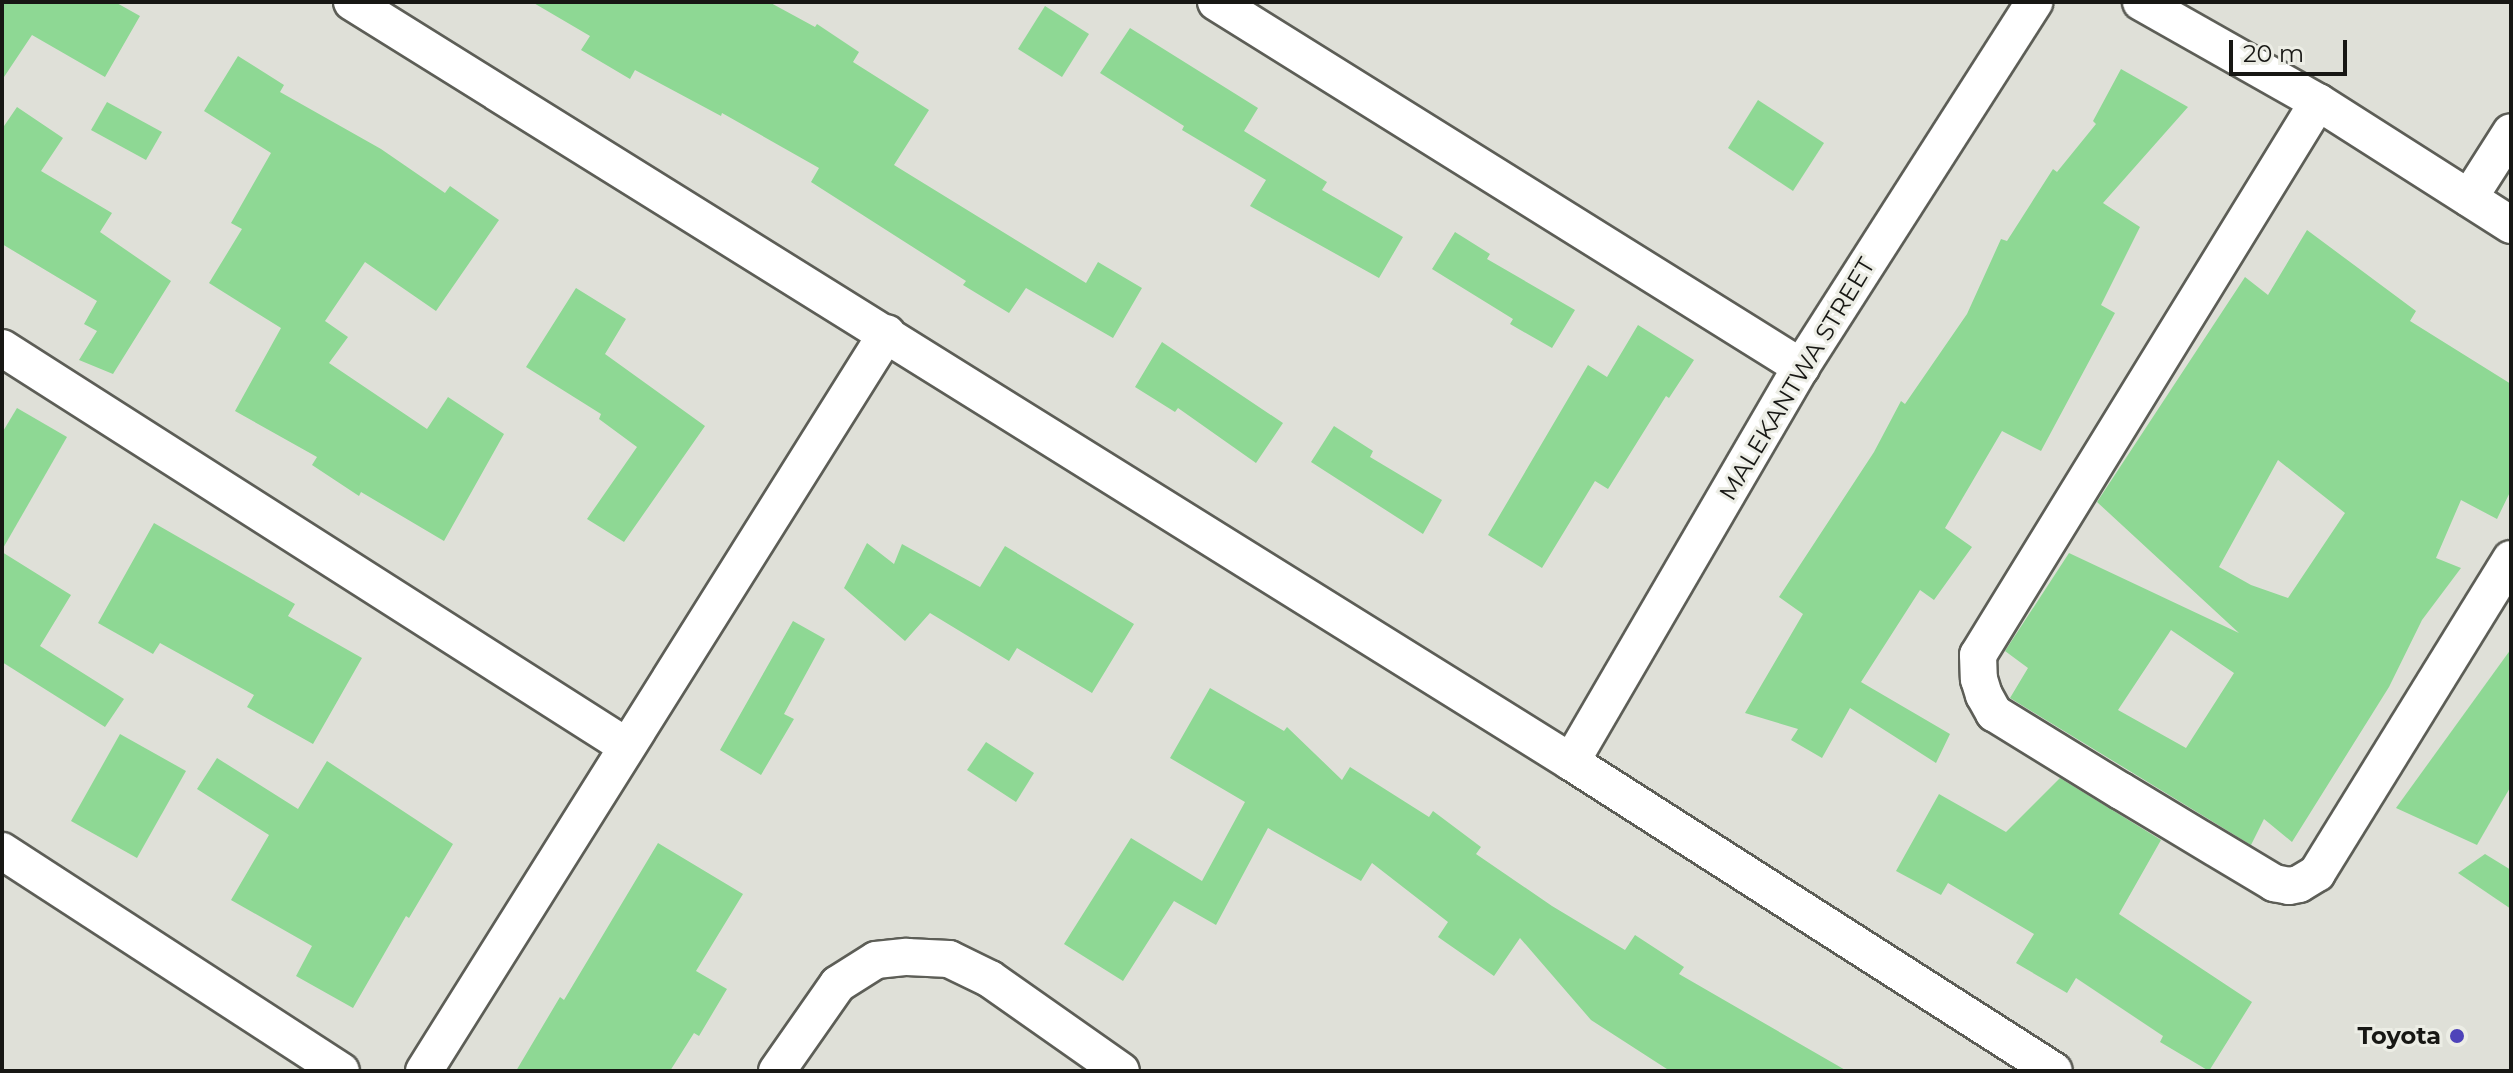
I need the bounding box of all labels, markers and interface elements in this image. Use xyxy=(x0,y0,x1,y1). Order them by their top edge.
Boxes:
scale bar xyxy=(2233,24,2351,74)
text: 20 m xyxy=(2243,39,2304,68)
street label: MALEKANTWA STREET xyxy=(1713,252,1881,506)
place label: Toyota xyxy=(2358,1022,2441,1050)
marker: Toyota xyxy=(2448,1027,2466,1045)

